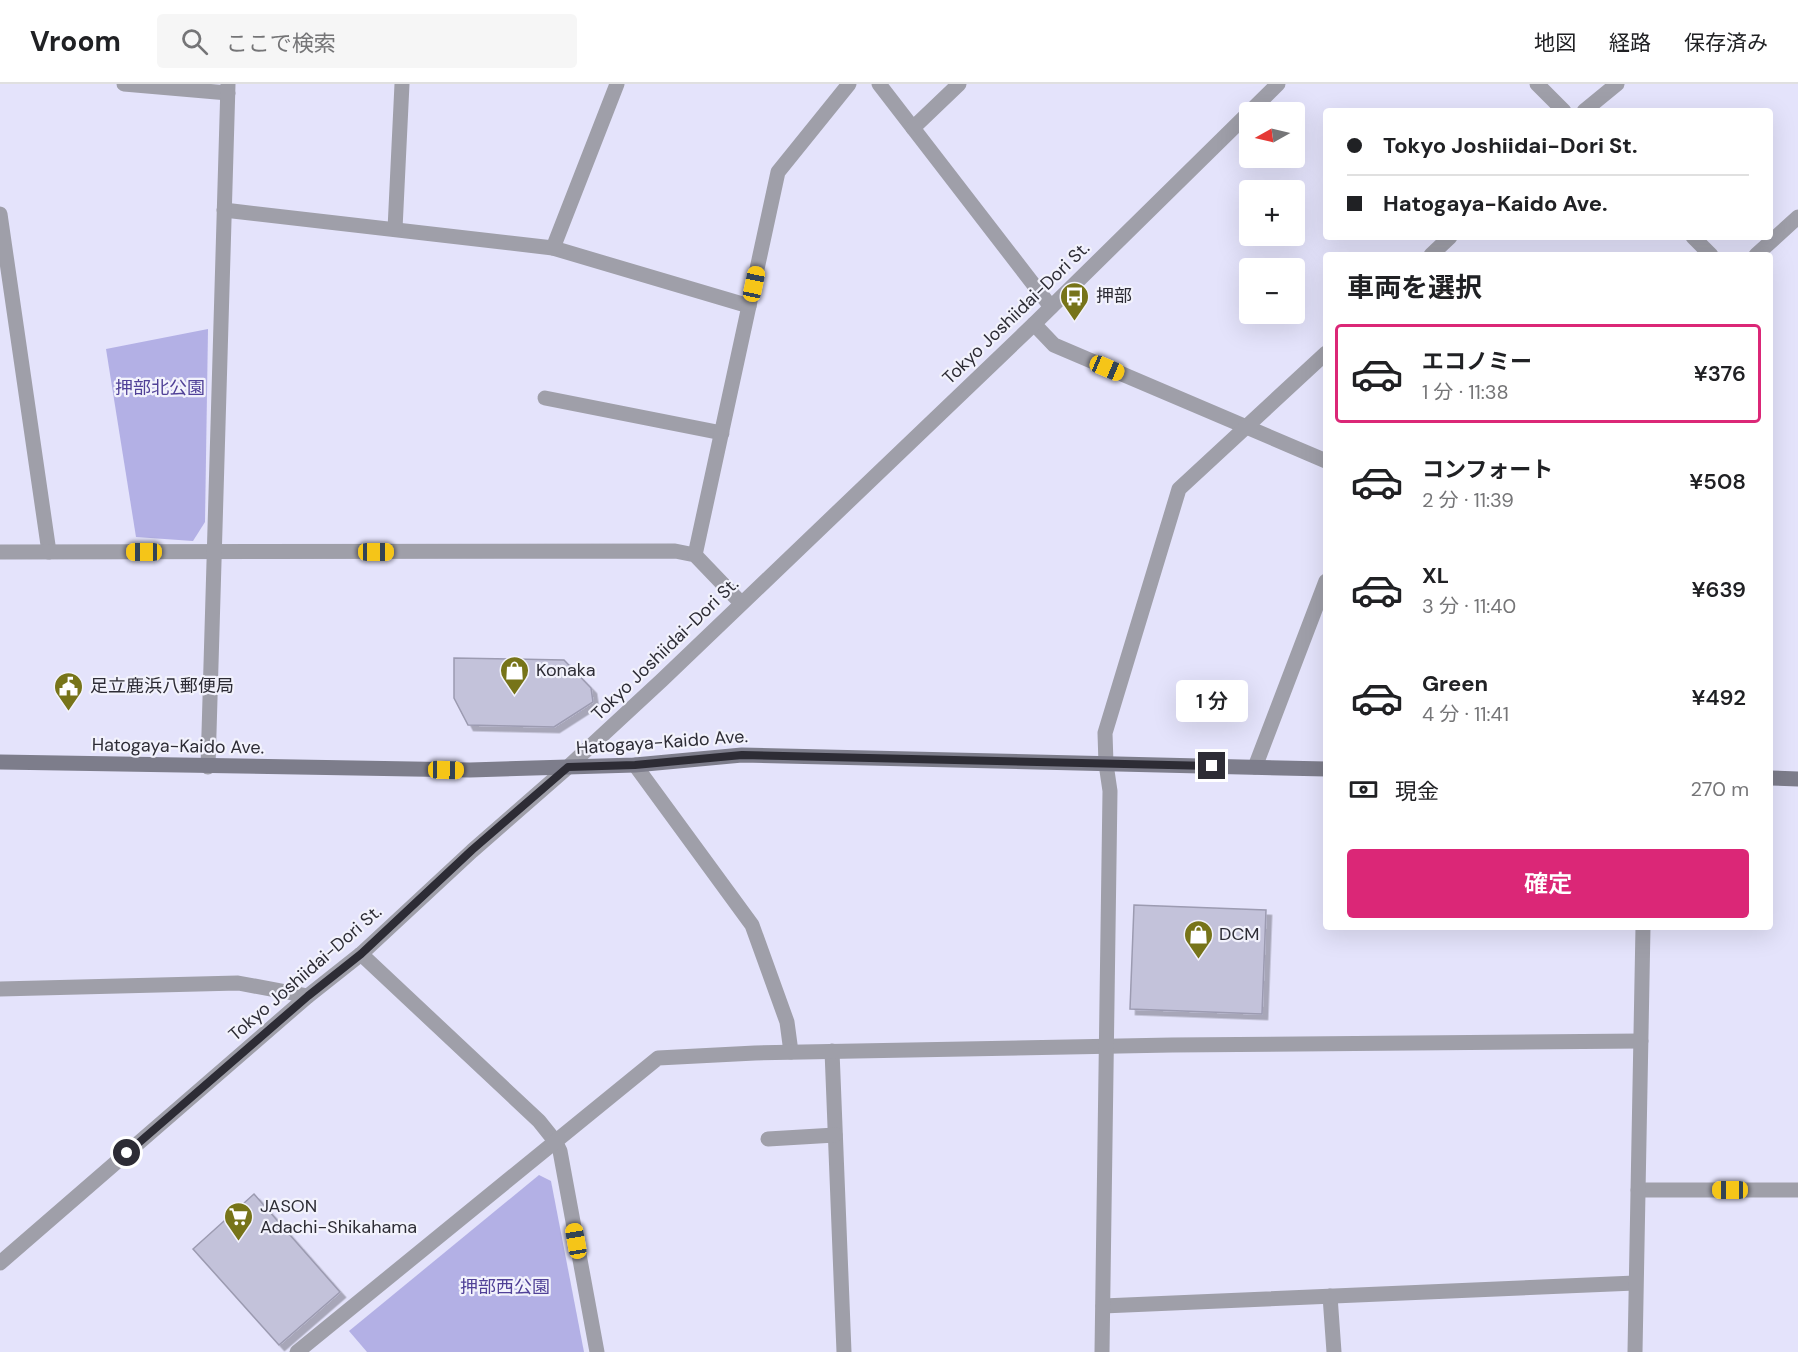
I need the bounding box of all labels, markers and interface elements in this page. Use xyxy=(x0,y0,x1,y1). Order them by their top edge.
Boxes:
search box xyxy=(157,14,577,68)
text: Vroom xyxy=(30,23,121,60)
icon: search xyxy=(178,25,211,58)
text: ここで検索 xyxy=(226,29,336,58)
text: 地図 xyxy=(1534,29,1576,57)
text: 経路 xyxy=(1609,29,1651,57)
text: 保存済み xyxy=(1684,29,1768,57)
north arrow xyxy=(1239,102,1305,168)
map controls xyxy=(1239,102,1305,324)
text: Tokyo Joshiidai-Dori St. xyxy=(1383,131,1637,160)
button: + xyxy=(1239,180,1305,246)
text: Hatogaya-Kaido Ave. xyxy=(1383,189,1608,218)
street label: Tokyo Joshiidai-Dori St. xyxy=(937,236,1095,390)
button: − xyxy=(1239,258,1305,324)
car xyxy=(741,265,767,303)
text: 車両を選択 xyxy=(1347,270,1482,305)
bus stop icon: 押部 xyxy=(1059,280,1091,322)
place label: 押部 xyxy=(1096,284,1132,308)
icon: car xyxy=(1350,347,1404,401)
text: エコノミー xyxy=(1422,347,1532,376)
car xyxy=(1087,353,1127,383)
text: ¥376 xyxy=(1694,359,1746,388)
park label: 押部北公園 xyxy=(115,376,205,400)
text: 1 分 · 11:38 xyxy=(1422,379,1509,405)
icon: car xyxy=(1350,455,1404,509)
text: コンフォート xyxy=(1422,455,1553,484)
text: ¥508 xyxy=(1689,467,1746,496)
text: 2 分 · 11:39 xyxy=(1422,487,1514,513)
car xyxy=(126,543,162,561)
car xyxy=(358,543,394,561)
text: XL xyxy=(1422,561,1449,590)
icon: car xyxy=(1350,563,1404,617)
street label: Tokyo Joshiidai-Dori St. xyxy=(586,572,744,726)
text: ¥639 xyxy=(1692,575,1746,604)
text: 3 分 · 11:40 xyxy=(1422,593,1516,619)
shop icon: Konaka xyxy=(499,654,531,696)
place label: Konaka xyxy=(536,658,596,682)
text: Green xyxy=(1422,669,1488,698)
public building icon: 足立鹿浜八郵便局 xyxy=(53,670,85,712)
icon: car xyxy=(1350,671,1404,725)
place label: 足立鹿浜八郵便局 xyxy=(90,674,234,698)
callout: 1 分 xyxy=(1176,679,1248,721)
text: ¥492 xyxy=(1692,683,1746,712)
text: 1 分 xyxy=(1196,688,1228,714)
text: 4 分 · 11:41 xyxy=(1422,701,1509,727)
street label: Hatogaya-Kaido Ave. xyxy=(575,724,749,760)
street label: Hatogaya-Kaido Ave. xyxy=(92,732,264,760)
route end xyxy=(1198,752,1225,779)
car xyxy=(428,761,464,779)
icon: cash xyxy=(1347,773,1380,806)
text: 270 m xyxy=(1691,776,1749,802)
text: 現金 xyxy=(1395,777,1439,806)
button: 確定 xyxy=(1347,849,1749,918)
street label: Tokyo Joshiidai-Dori St. xyxy=(223,900,387,1046)
shop icon: DCM xyxy=(1182,918,1214,960)
place label: DCM xyxy=(1219,922,1259,946)
route start xyxy=(113,1139,140,1166)
car xyxy=(1712,1181,1748,1199)
place label: JASON Adachi-Shikahama xyxy=(260,1194,417,1239)
supermarket icon: JASON Adachi-Shikahama xyxy=(223,1200,255,1242)
car xyxy=(564,1222,588,1260)
park label: 押部西公園 xyxy=(460,1275,550,1299)

